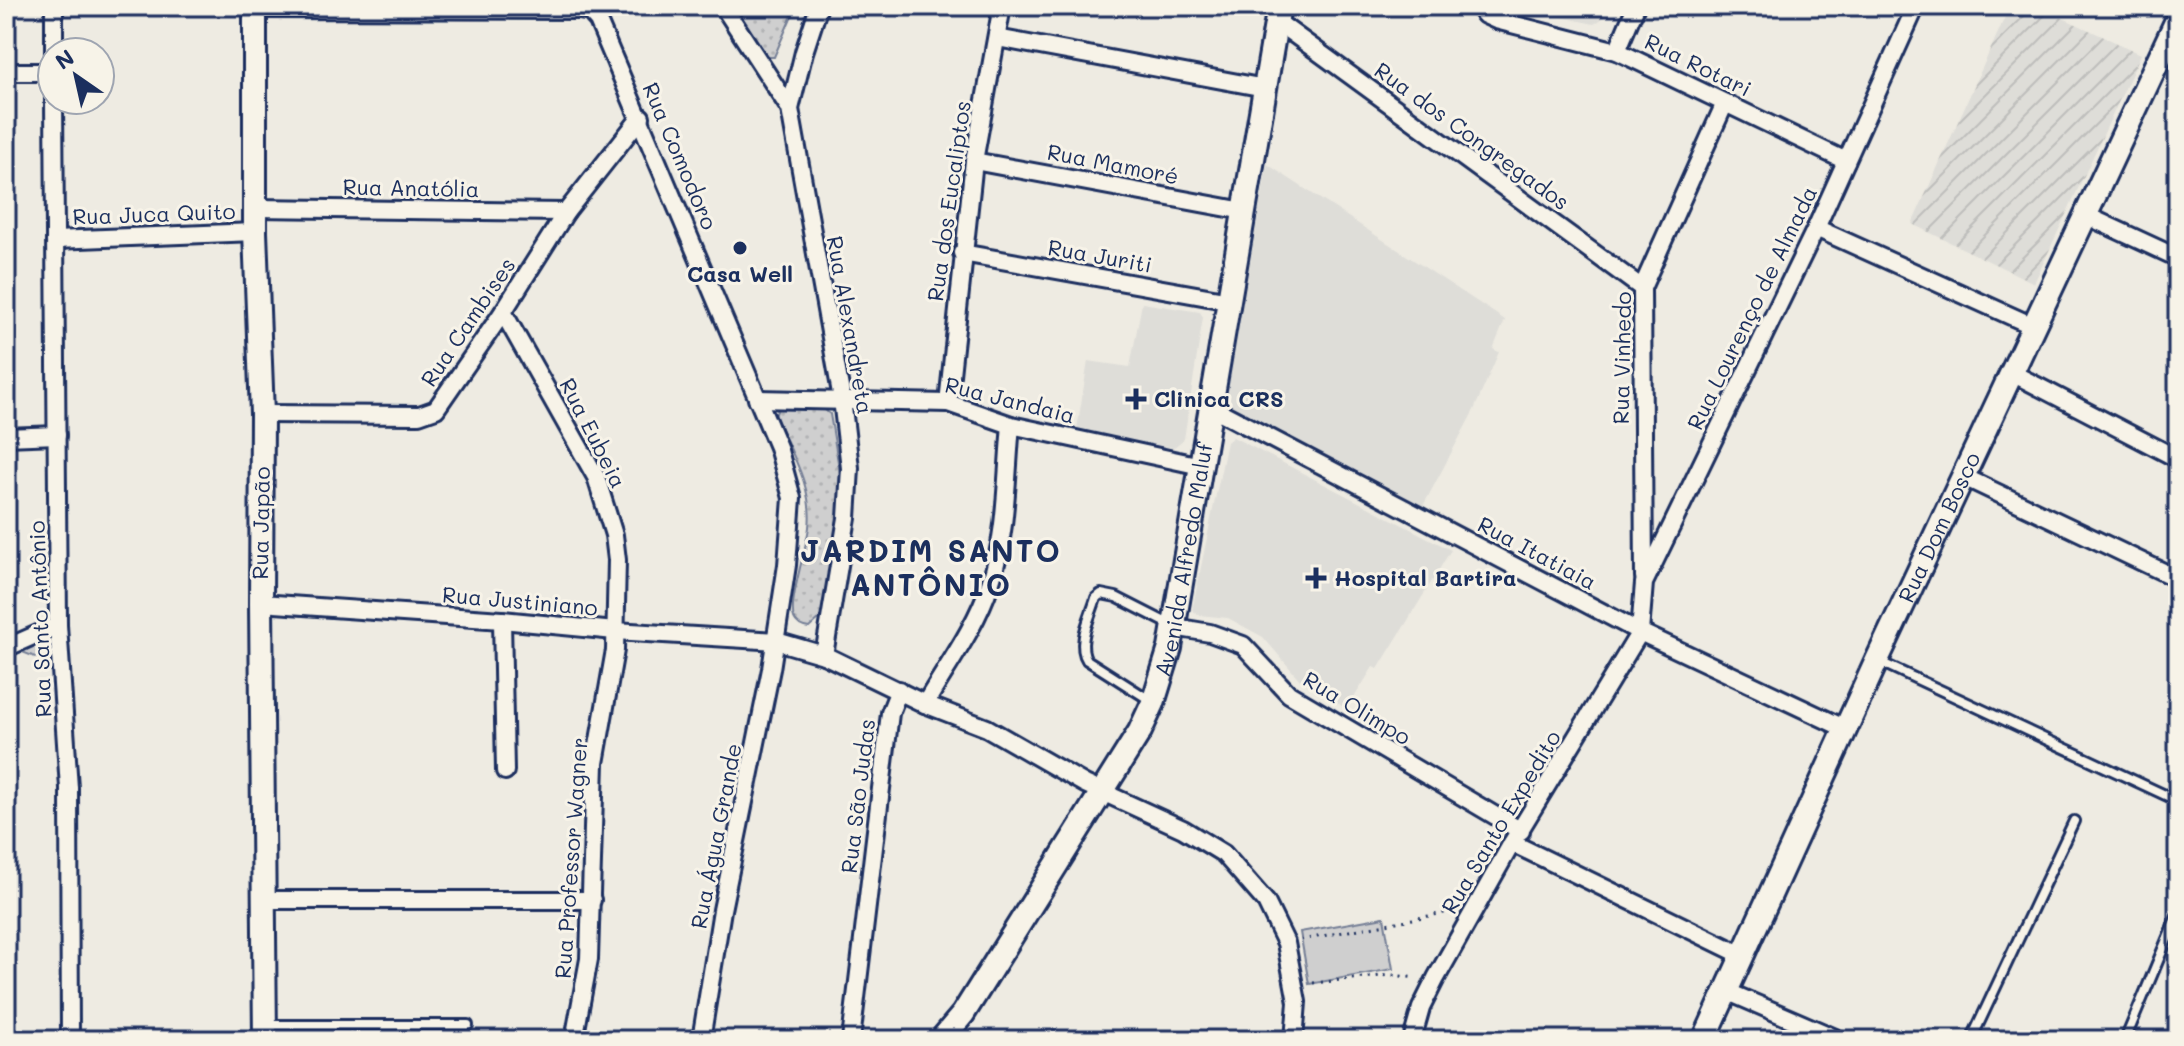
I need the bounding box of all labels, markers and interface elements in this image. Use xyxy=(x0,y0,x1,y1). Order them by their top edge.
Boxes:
street label: Rua Rotari xyxy=(1640,26,1756,103)
north arrow xyxy=(36,36,116,116)
text: N xyxy=(50,42,80,76)
street label: Rua dos Congregados xyxy=(1369,55,1576,216)
street label: Rua Comodoro xyxy=(636,78,725,234)
street label: Rua dos Eucaliptos xyxy=(920,99,977,303)
street label: Rua Mamoré xyxy=(1045,137,1181,190)
street label: Rua Anatólia xyxy=(342,172,480,203)
street label: Rua Lourenço de Almada xyxy=(1680,181,1823,434)
street label: Rua Juca Quito xyxy=(72,196,236,231)
street label: Rua Juriti xyxy=(1046,232,1154,279)
street label: Rua Alexandreta xyxy=(821,234,880,416)
marker: Casa Well xyxy=(731,239,749,257)
street label: Rua Cambises xyxy=(414,252,521,392)
place label: Casa Well xyxy=(687,259,793,288)
street label: Rua Vinhedo xyxy=(1606,291,1637,425)
street label: Rua Jandaia xyxy=(942,369,1078,430)
street label: Rua Eubeia xyxy=(553,373,634,493)
place label: Clinica CRS xyxy=(1154,384,1284,413)
marker: Clinica CRS xyxy=(1125,388,1147,410)
street label: Avenida Alfredo Maluf xyxy=(1147,440,1219,680)
street label: Rua Dom Bosco xyxy=(1891,447,1986,607)
street label: Rua Japão xyxy=(245,466,276,580)
street label: Rua Itatiaia xyxy=(1473,509,1602,596)
street label: Rua Santo Antônio xyxy=(22,520,57,718)
district label: JARDIM SANTO ANTÔNIO xyxy=(800,530,1062,604)
place label: Hospital Bartira xyxy=(1334,563,1517,592)
marker: Hospital Bartira xyxy=(1305,567,1327,589)
street label: Rua Justiniano xyxy=(441,579,599,622)
street label: Rua Olimpo xyxy=(1298,664,1416,751)
street label: Rua São Judas xyxy=(834,717,881,875)
street label: Rua Santo Expedito xyxy=(1434,725,1567,919)
street label: Rua Professor Wagner xyxy=(548,736,593,980)
street label: Rua Água Grande xyxy=(683,741,748,931)

